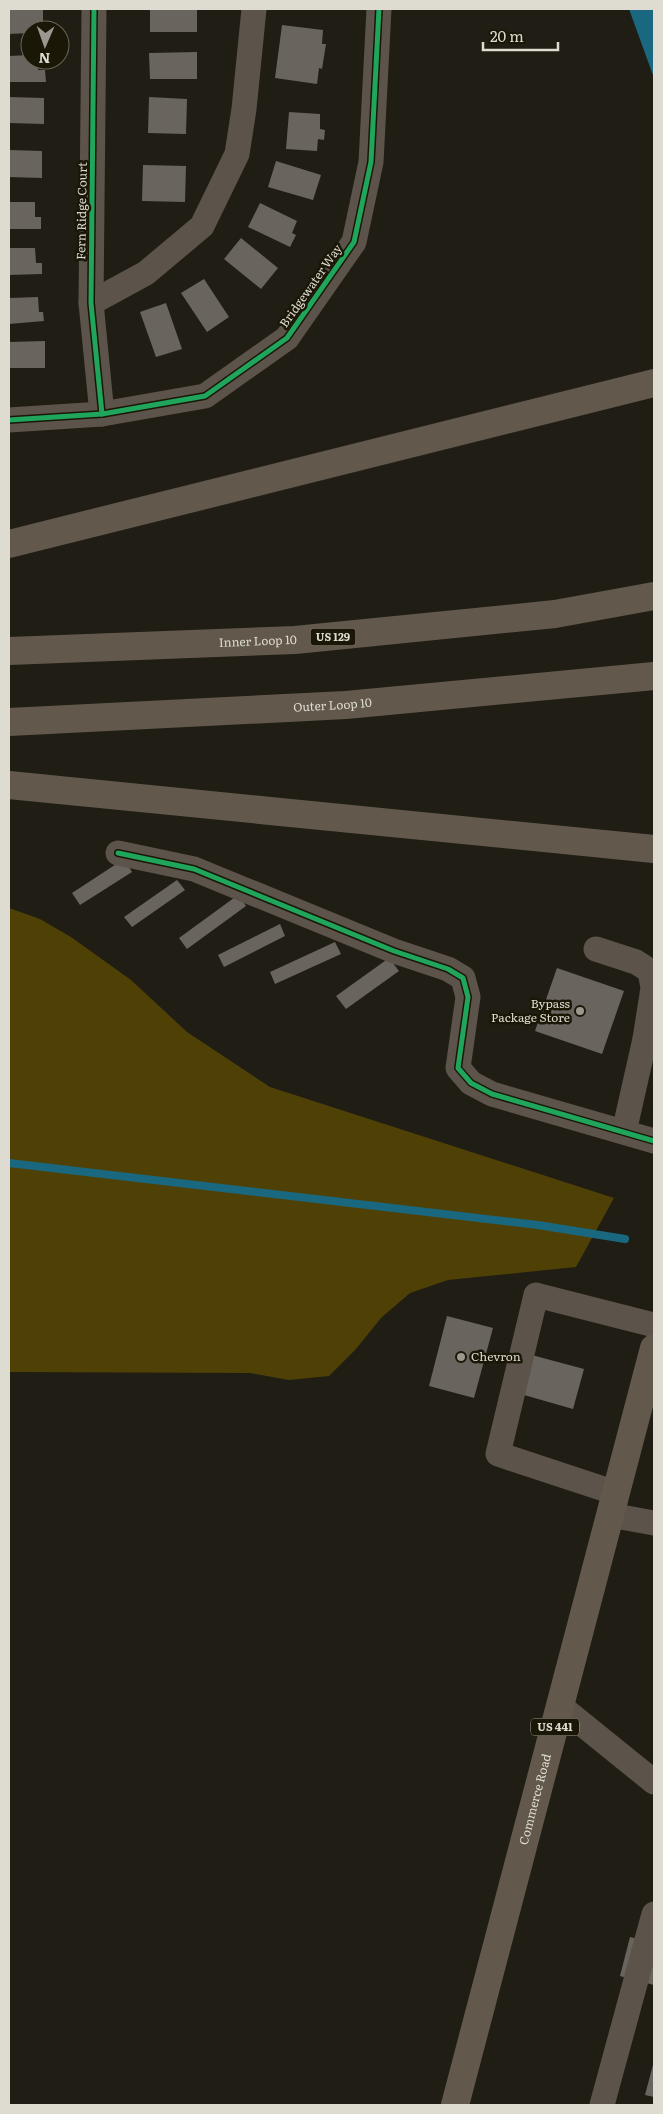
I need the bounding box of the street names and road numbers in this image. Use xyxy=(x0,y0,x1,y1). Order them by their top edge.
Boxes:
street label: Fern Ridge Court xyxy=(71,162,91,260)
street label: Bridgewater Way xyxy=(275,240,346,331)
road number: US 129 xyxy=(310,628,356,646)
street label: Inner Loop 10 xyxy=(218,630,297,651)
street label: Outer Loop 10 xyxy=(293,693,373,716)
road number: US 441 xyxy=(531,1718,579,1735)
street label: Commerce Road xyxy=(514,1751,555,1847)

